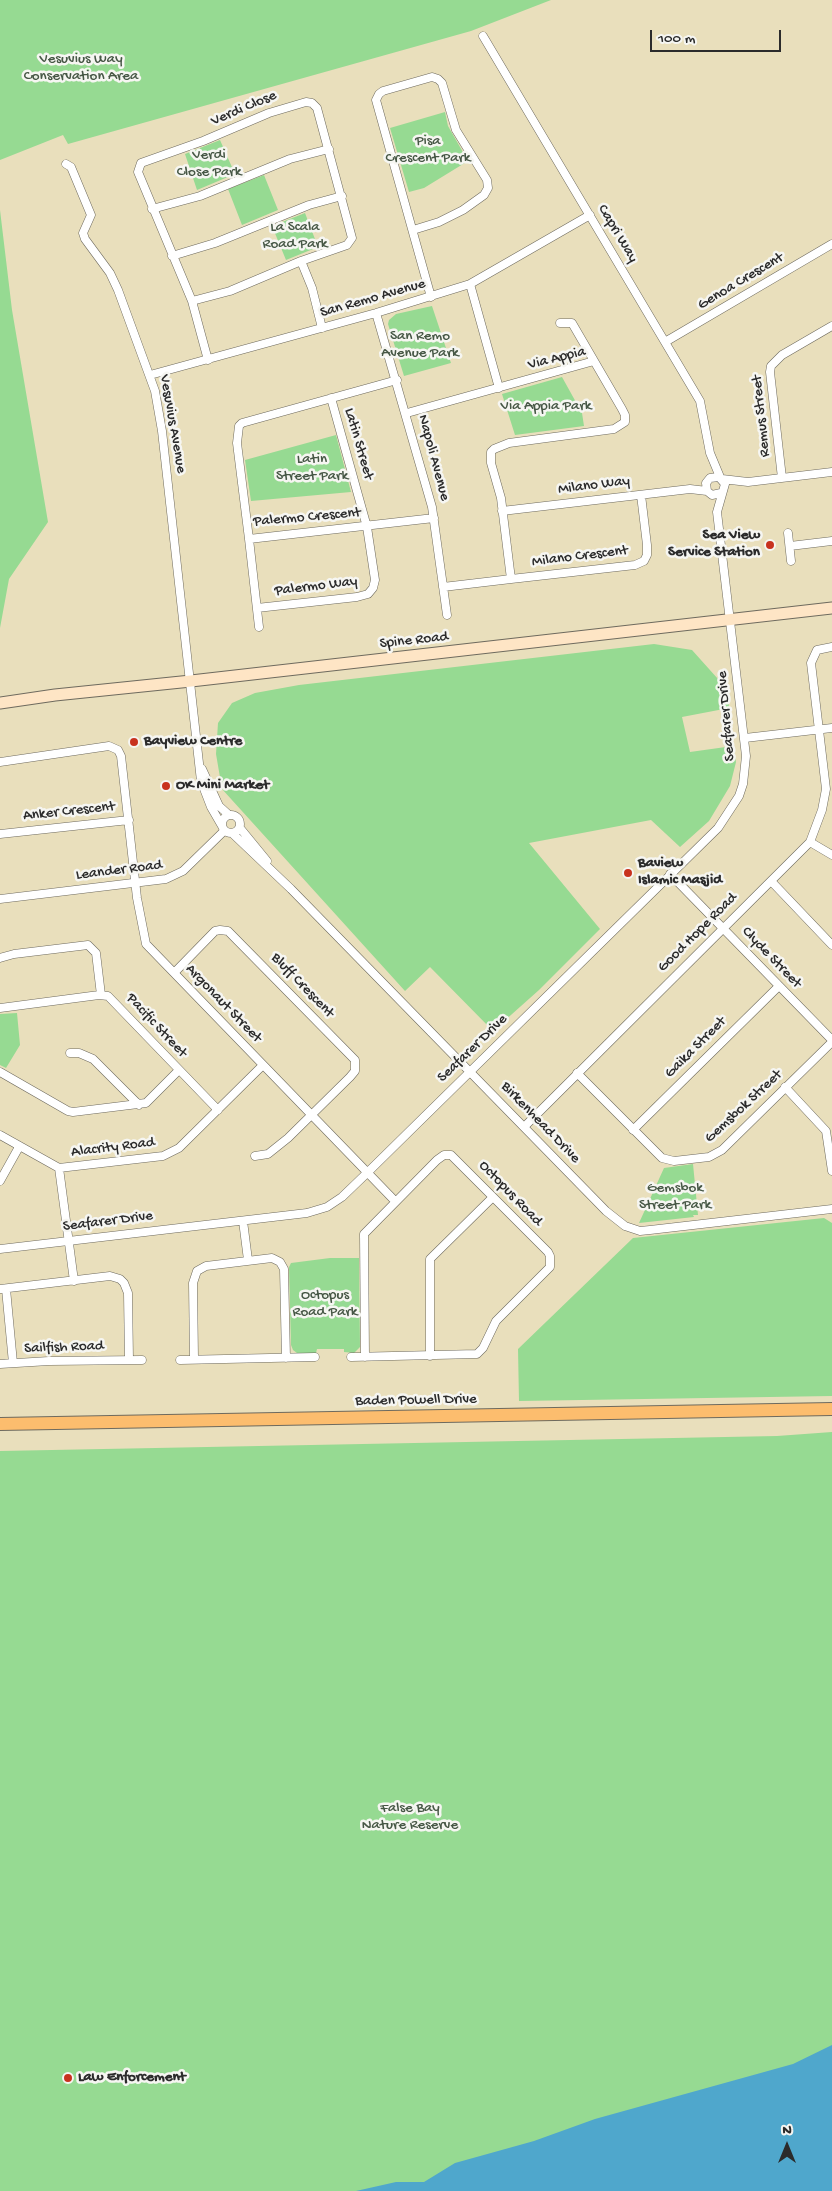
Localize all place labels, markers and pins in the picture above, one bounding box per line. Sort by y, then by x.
place label: Sea View Service Station [668,527,760,562]
marker: Sea View Service Station [764,539,776,551]
place label: Bayview Centre [144,733,242,751]
marker: Bayview Centre [128,736,140,748]
place label: OK Mini Market [176,777,269,795]
marker: OK Mini Market [160,780,172,792]
place label: Baview Islamic Masjid [638,855,722,890]
marker: Baview Islamic Masjid [622,867,634,879]
place label: Law Enforcement [78,2069,186,2087]
marker: Law Enforcement [62,2072,74,2084]

